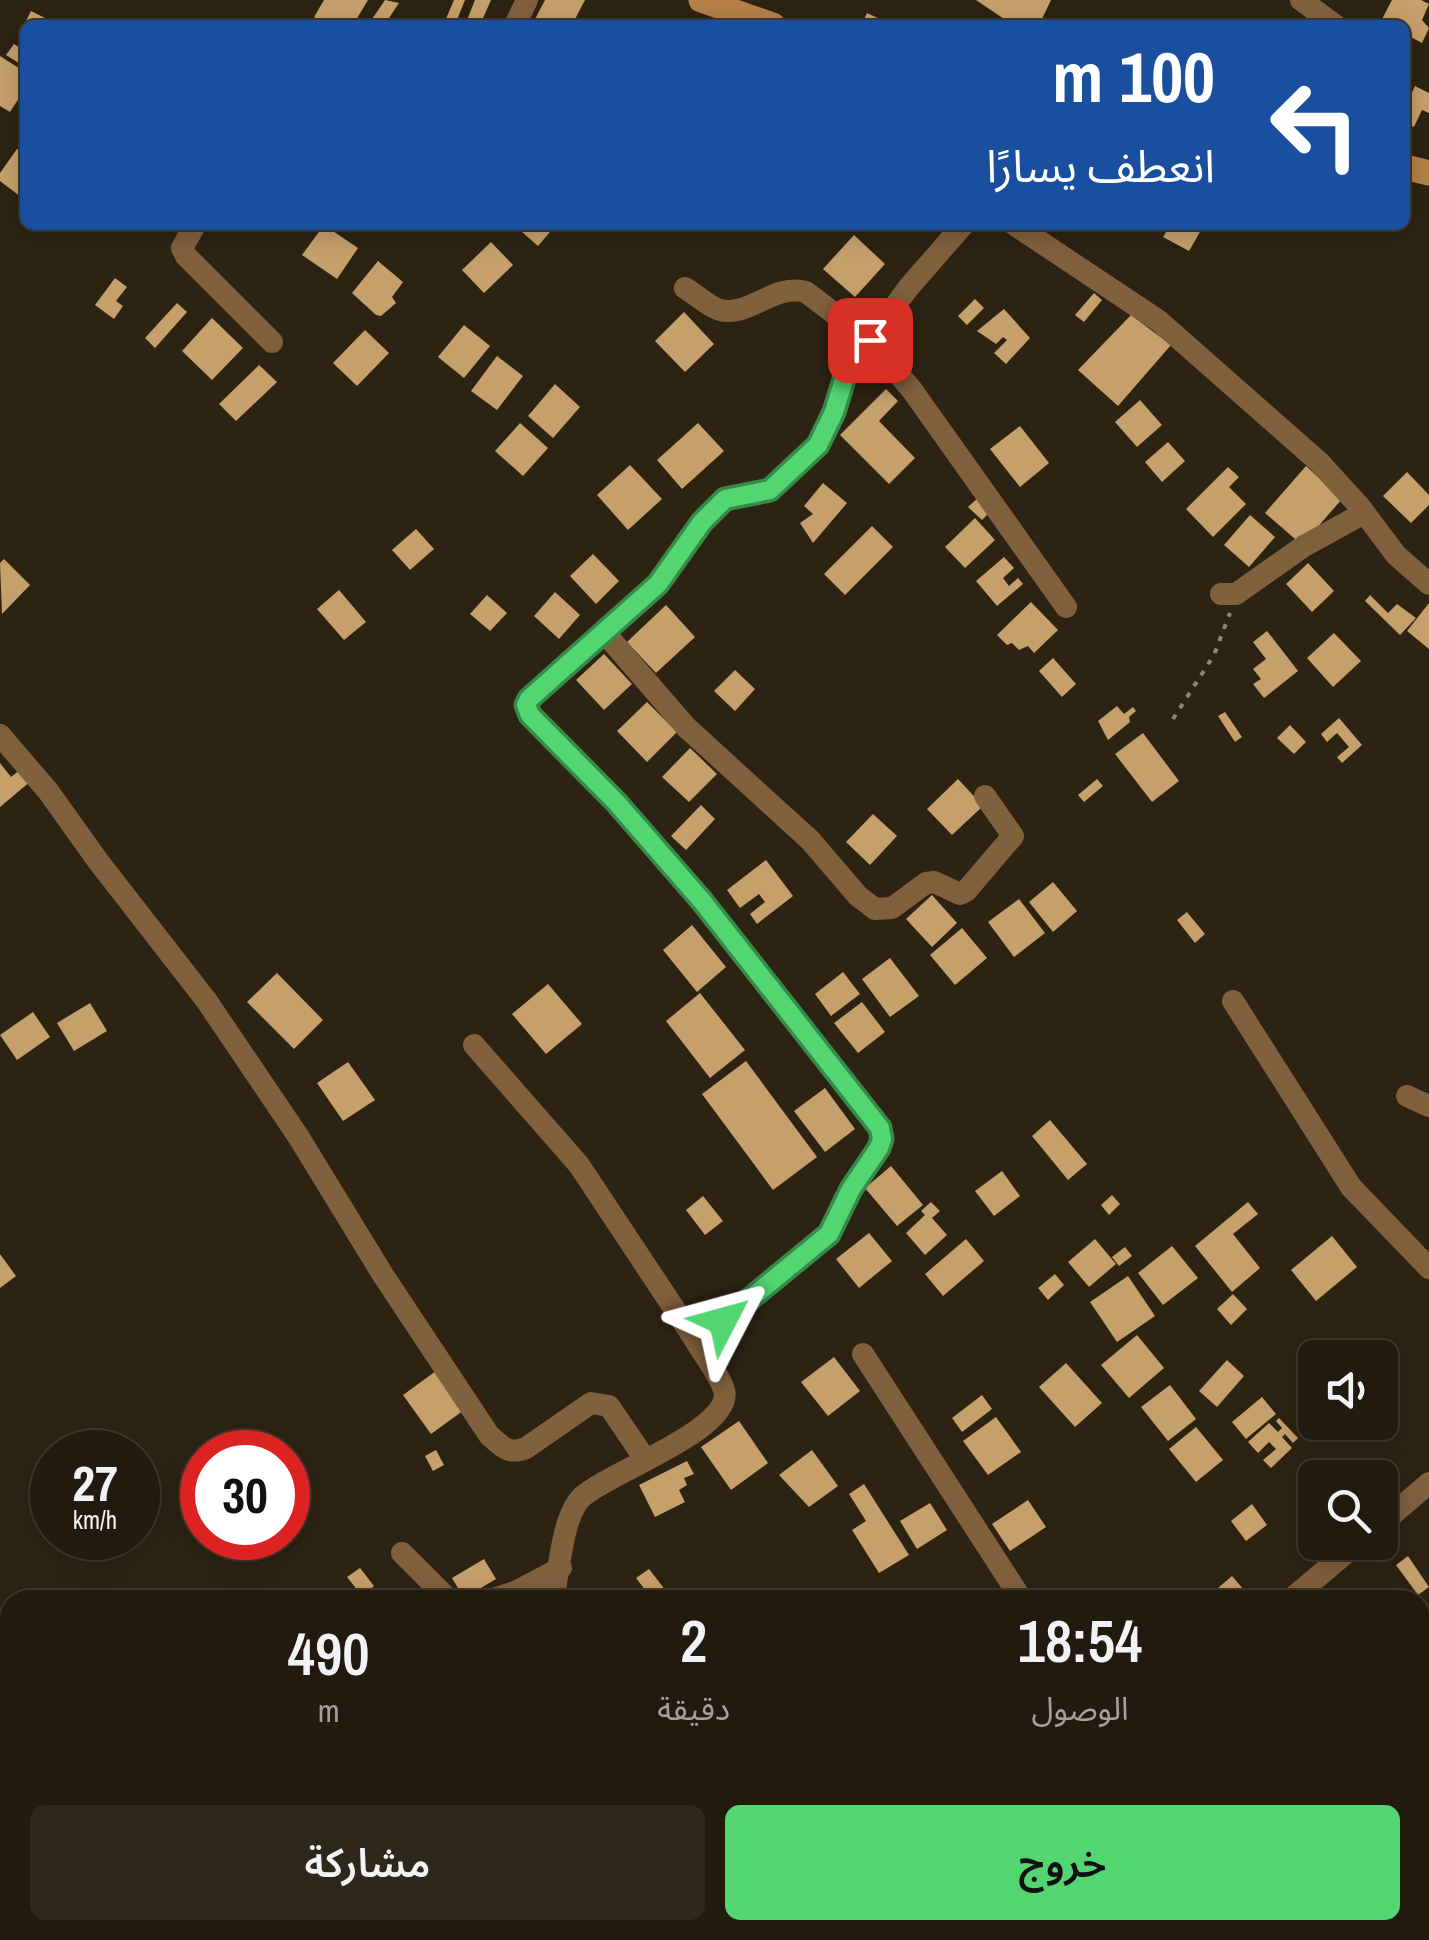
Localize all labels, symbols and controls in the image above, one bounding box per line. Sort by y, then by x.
text: 100 m [1052,30,1215,124]
icon: left [1250,60,1380,190]
text: انعطف يسارًا [986,135,1215,196]
pin [828,298,913,383]
icon: arrive [843,313,898,368]
position arrow [671,1269,775,1373]
map controls [1298,1340,1398,1560]
button: sound [1298,1340,1398,1440]
speed limit sign: 30 [180,1430,310,1560]
text: 27 [72,1449,118,1517]
button: search [1298,1460,1398,1560]
text: km/h [73,1503,117,1537]
text: 2 [680,1600,707,1681]
text: 18:54 [1018,1600,1142,1681]
text: 490 [288,1613,370,1694]
text: دقيقة [657,1687,730,1730]
text: الوصول [1031,1687,1129,1730]
text: m [318,1689,340,1732]
button: مشاركة [30,1805,705,1920]
button: خروج [725,1805,1400,1920]

